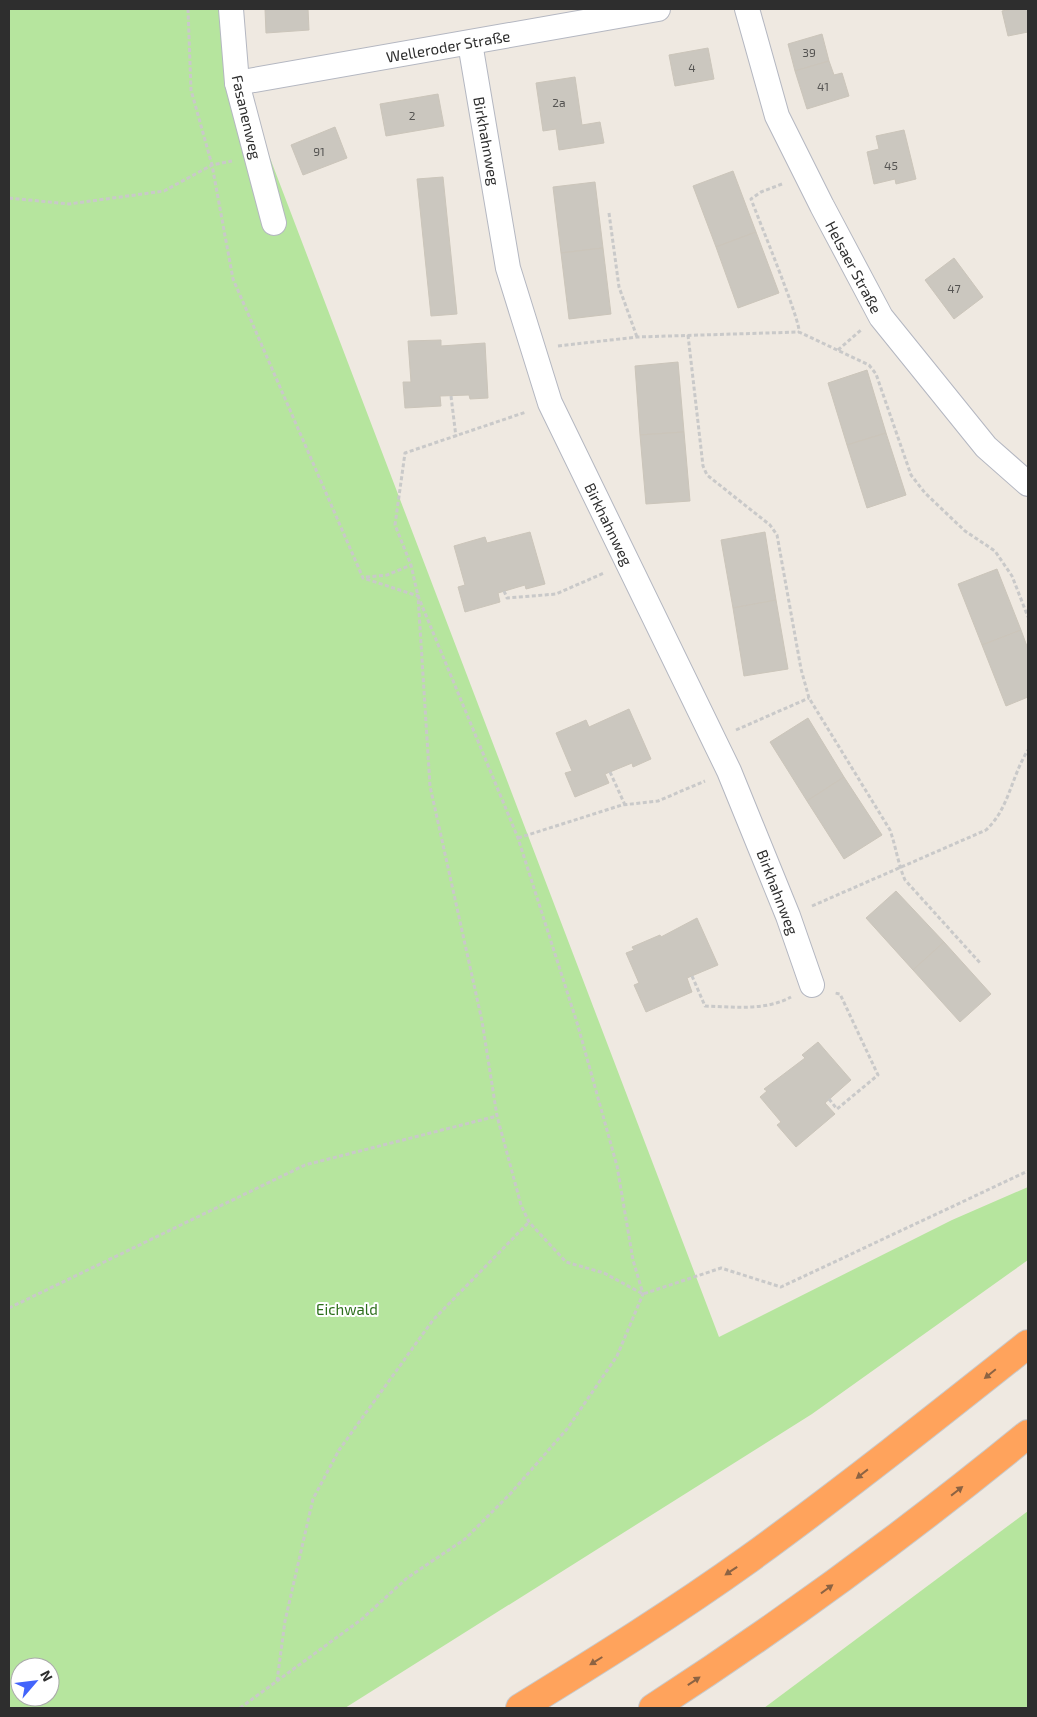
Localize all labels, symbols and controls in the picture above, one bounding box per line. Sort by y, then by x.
street label: Welleroder Straße [385,26,511,66]
house number: 39 [802,45,816,59]
house number: 4 [688,60,696,74]
street label: Fasanenweg [229,73,266,162]
house number: 41 [817,79,829,93]
street label: Birkhahnweg [470,95,504,187]
house number: 2a [552,95,566,109]
house number: 2 [409,108,416,122]
house number: 91 [313,144,325,158]
house number: 45 [884,158,898,172]
street label: Helsaer Straße [822,218,886,316]
house number: 47 [947,281,961,295]
street label: Birkhahnweg [581,480,637,569]
street label: Birkhahnweg [754,847,803,938]
park label: Eichwald [316,1300,378,1318]
one-way arrow [984,1369,997,1380]
one-way arrow [855,1469,869,1479]
one-way arrow [950,1486,964,1496]
one-way arrow [725,1566,738,1576]
one-way arrow [820,1583,833,1594]
one-way arrow [590,1656,603,1665]
north arrow [10,1657,60,1707]
text: N [37,1667,57,1684]
one-way arrow [687,1676,700,1686]

